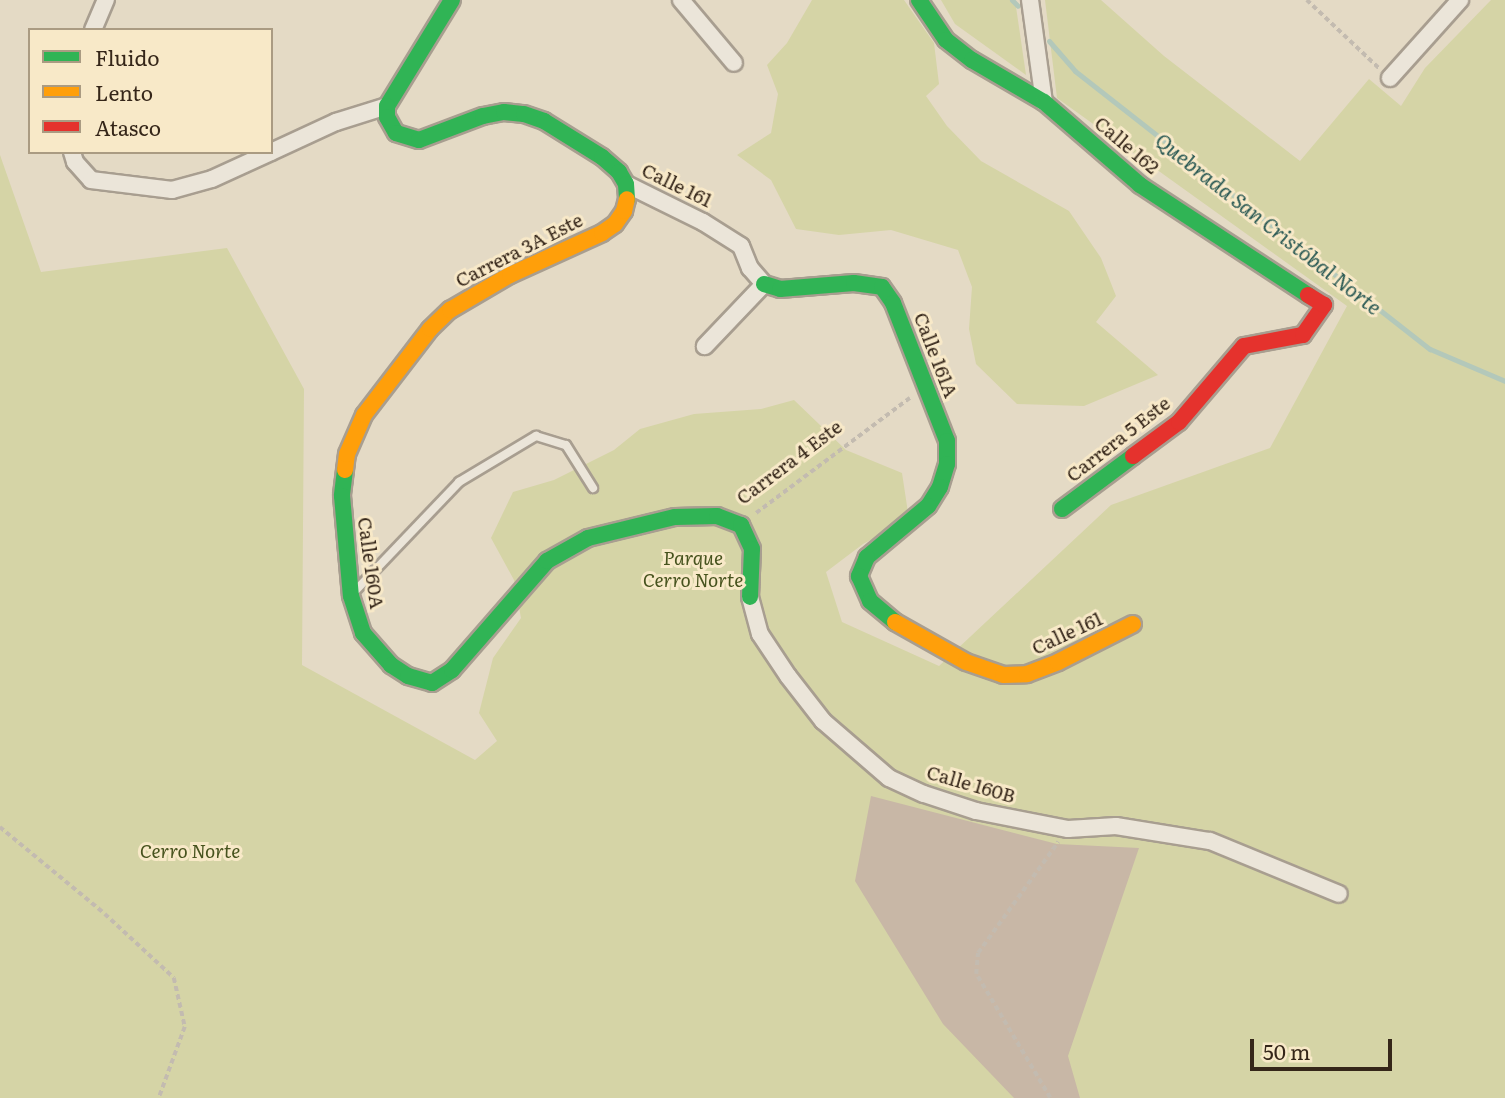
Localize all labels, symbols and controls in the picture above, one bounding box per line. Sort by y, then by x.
legend [28,28,273,154]
text: Fluido [95,41,159,72]
text: Lento [95,76,153,107]
text: Atasco [95,111,161,142]
street label: Calle 162 [1090,111,1164,179]
water label: Quebrada San Cristóbal Norte [1151,127,1387,319]
street label: Calle 161 [638,158,716,212]
street label: Carrera 3A Este [452,208,586,292]
street label: Calle 161A [909,309,963,401]
street label: Carrera 5 Este [1062,392,1174,486]
street label: Carrera 4 Este [732,415,846,509]
street label: Calle 160A [353,516,389,610]
park label: Parque Cerro Norte [643,547,743,591]
street label: Calle 161 [1028,607,1106,659]
street label: Calle 160B [924,761,1018,807]
park label: Cerro Norte [140,840,240,862]
scale bar [1253,1024,1395,1068]
text: 50 m [1263,1035,1310,1066]

